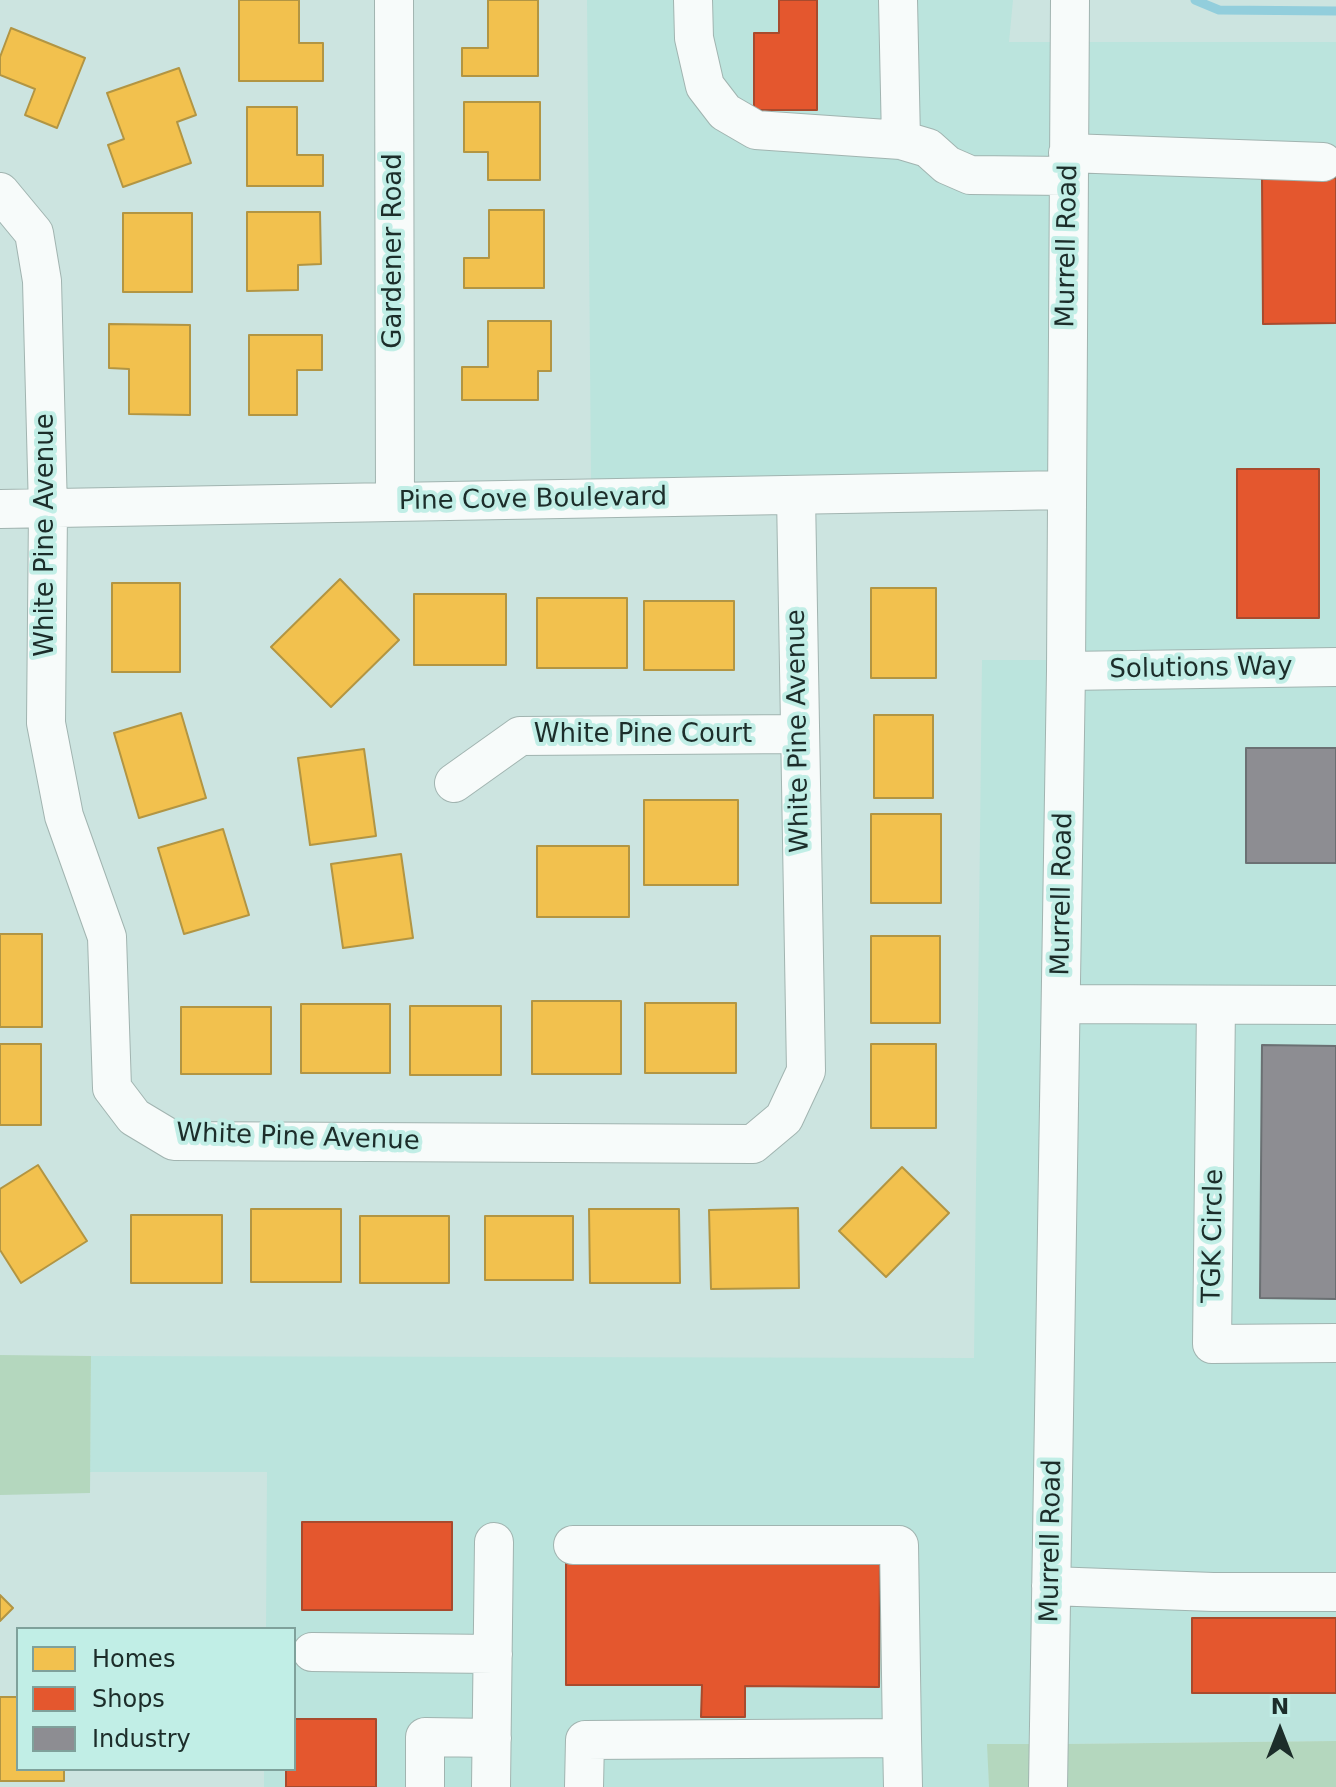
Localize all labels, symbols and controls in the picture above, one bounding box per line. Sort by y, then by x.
street label: Gardener Road [378,153,410,349]
street label: Murrell Road [1051,164,1085,328]
street label: White Pine Avenue [30,413,62,657]
street label: Pine Cove Boulevard [399,482,667,518]
street label: White Pine Avenue [781,609,817,853]
street label: Solutions Way [1109,652,1293,686]
street label: White Pine Court [534,719,752,751]
street label: Murrell Road [1046,812,1080,976]
street label: White Pine Avenue [176,1118,420,1158]
street label: TGK Circle [1197,1169,1231,1303]
street label: Murrell Road [1035,1459,1069,1623]
legend [16,1627,296,1771]
text: Homes [92,1645,175,1673]
text: Shops [92,1685,165,1713]
north arrow [1240,1691,1320,1771]
text: N [1271,1694,1289,1719]
text: Industry [92,1725,191,1753]

